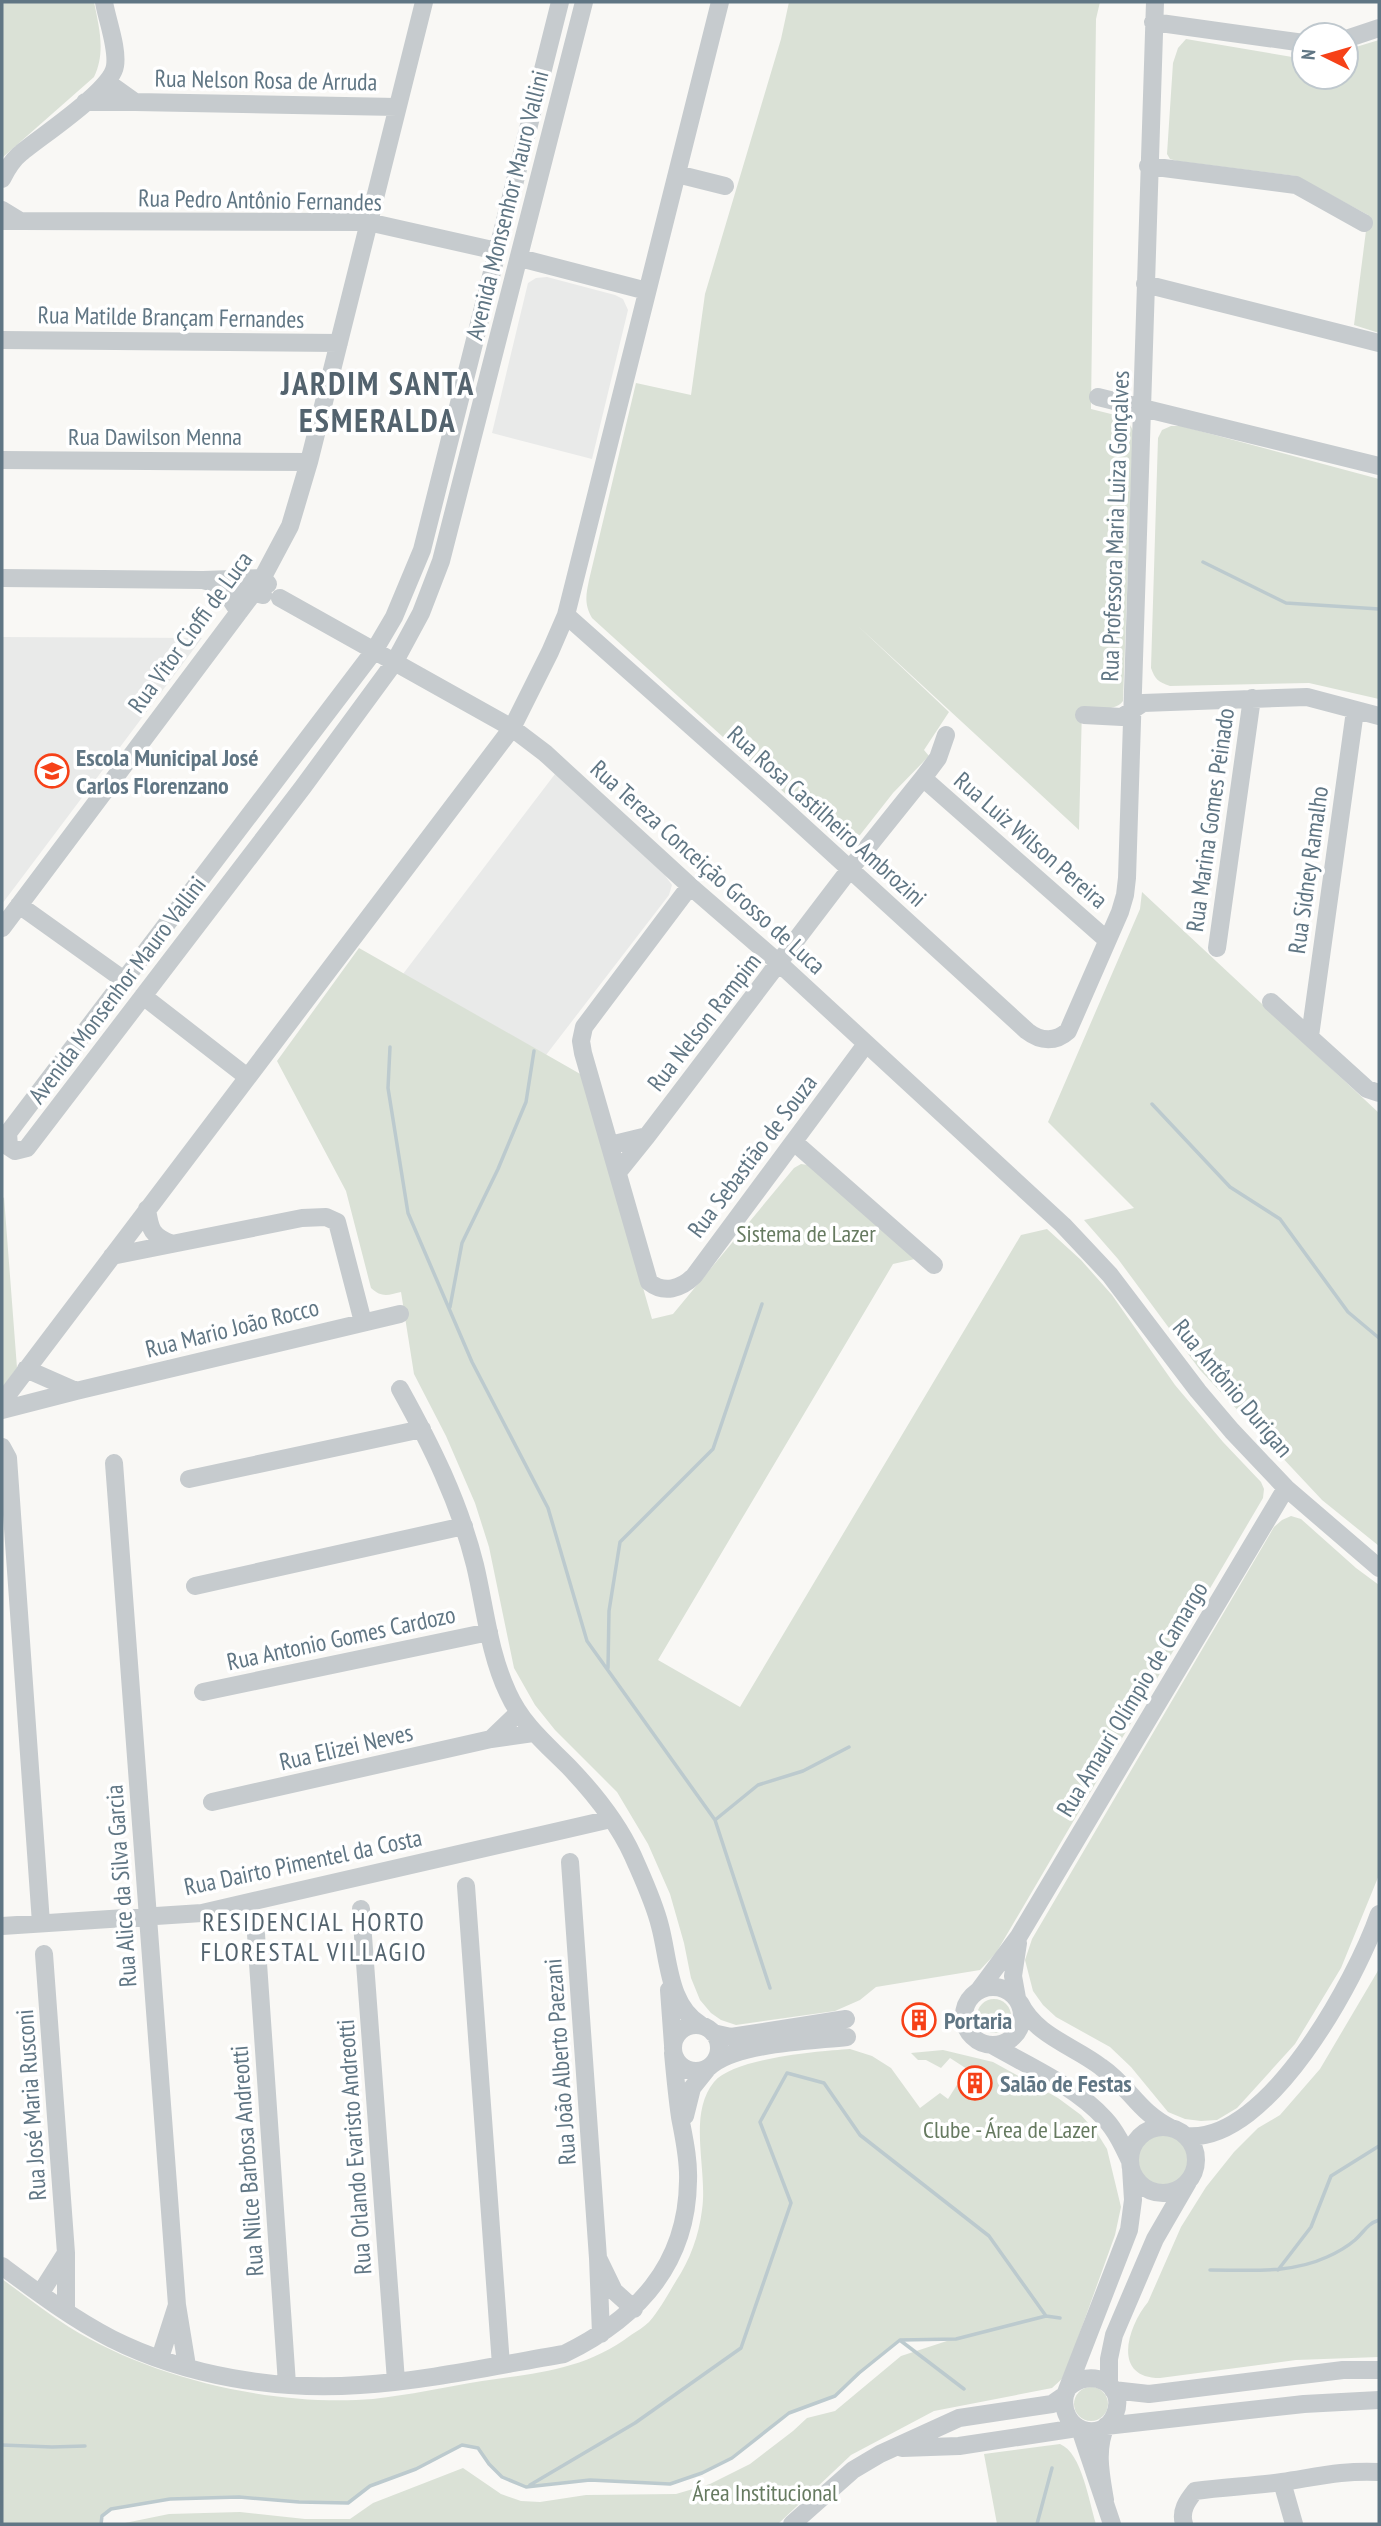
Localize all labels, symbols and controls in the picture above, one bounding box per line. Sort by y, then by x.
north arrow [1290,21,1360,91]
text: N [1296,48,1320,61]
street label: Rua Nelson Rosa de Arruda [154,63,378,97]
street label: Avenida Monsenhor Mauro Vallini [458,67,556,343]
street label: Rua Pedro Antônio Fernandes [138,182,382,218]
street label: Rua Matilde Brançam Fernandes [37,299,305,335]
district label: JARDIM SANTA ESMERALDA [280,362,475,441]
street label: Rua Professora Maria Luiza Gonçalves [1094,370,1136,682]
street label: Rua Dawilson Menna [68,421,242,452]
street label: Rua Vitor Cioffi de Luca [121,545,259,719]
street label: Rua Marina Gomes Peinado [1179,706,1241,934]
street label: Rua Rosa Castilheiro Ambrozini [721,719,933,913]
place label: Escola Municipal José Carlos Florenzano [76,742,258,801]
school or university icon: Escola Municipal José Carlos Florenzano [33,752,71,790]
street label: Rua Tereza Conceição Grosso de Luca [584,753,832,981]
street label: Rua Luiz Wilson Pereira [948,765,1114,915]
street label: Rua Sidney Ramalho [1281,784,1335,956]
street label: Avenida Monsenhor Mauro Vallini [21,870,213,1110]
street label: Rua Nelson Rampim [640,947,768,1097]
street label: Rua Sebastião de Souza [680,1068,824,1244]
park label: Sistema de Lazer [736,1218,876,1249]
street label: Rua Mario João Rocco [142,1291,322,1365]
street label: Rua Antônio Durigan [1166,1312,1300,1464]
street label: Rua Amauri Olímpio de Camargo [1050,1576,1214,1822]
street label: Rua Antonio Gomes Cardozo [224,1599,458,1677]
street label: Rua Elizei Neves [276,1717,416,1777]
street label: Rua Alice da Silva Garcia [98,1784,144,1988]
street label: Rua Dairto Pimentel da Costa [181,1822,425,1902]
district label: RESIDENCIAL HORTO FLORESTAL VILLAGIO [200,1905,428,1968]
street label: Rua João Alberto Paezani [537,1958,583,2166]
building icon: Portaria [900,2001,938,2039]
place label: Portaria [944,2005,1012,2036]
street label: Rua José Maria Rusconi [9,2008,53,2202]
street label: Rua Orlando Evaristo Andreotti [330,2018,378,2276]
street label: Rua Nilce Barbosa Andreotti [223,2045,271,2277]
building icon: Salão de Festas [956,2064,994,2102]
place label: Salão de Festas [1000,2068,1132,2099]
park label: Clube - Área de Lazer [923,2114,1097,2145]
park label: Área Institucional [692,2477,838,2508]

